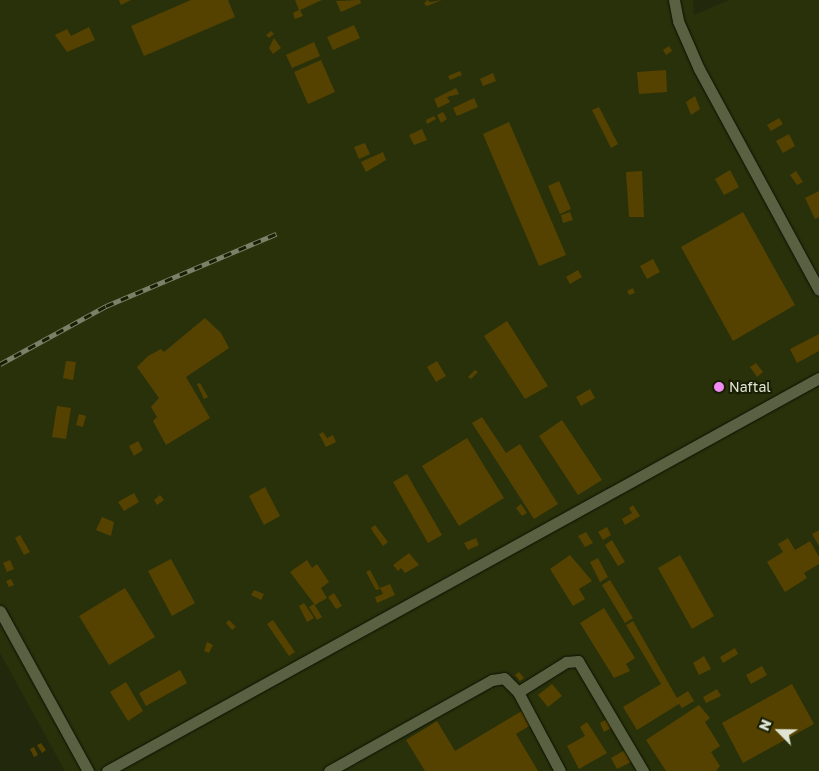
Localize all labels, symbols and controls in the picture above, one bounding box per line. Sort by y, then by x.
place label: Naftal [729,379,771,395]
marker: Naftal [713,381,725,393]
north arrow [754,706,804,756]
text: N [755,717,775,733]

